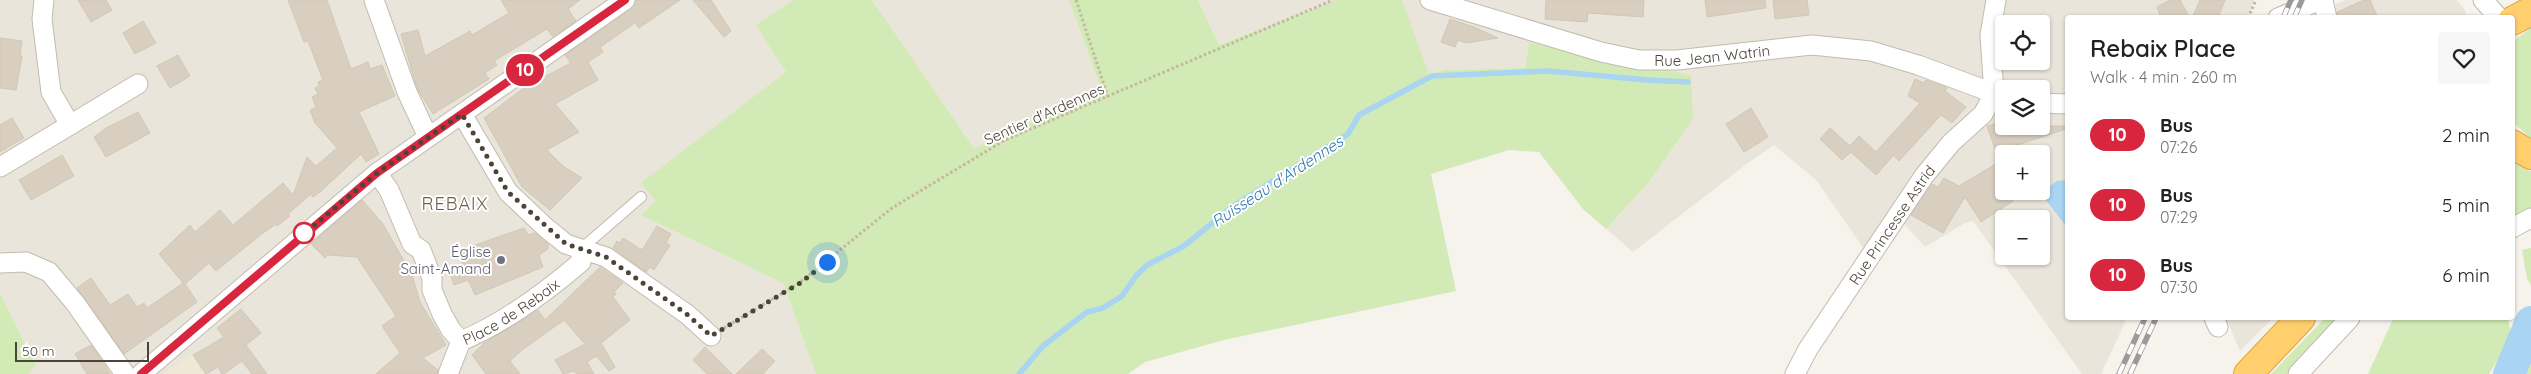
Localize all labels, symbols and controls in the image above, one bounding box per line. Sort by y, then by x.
map controls [1995,15,2050,265]
button: locate [1995,15,2050,70]
button: heart [2438,32,2490,84]
text: Rebaix Place [2090,33,2236,63]
street label: Rue Jean Watrin [1654,40,1771,70]
line badge: 10 [502,54,548,86]
text: 10 [516,58,534,81]
text: Walk · 4 min · 260 m [2090,67,2237,87]
street label: Sentier d'Ardennes [981,79,1107,149]
button: layers [1995,80,2050,135]
text: Bus [2160,113,2193,137]
text: 10 [2108,123,2127,146]
text: 2 min [2442,123,2490,147]
water label: Ruisseau d'Ardennes [1207,130,1348,231]
text: 07:26 [2160,137,2197,157]
button: + [1995,145,2050,200]
street label: Rue Princesse Astrid [1844,161,1939,288]
text: Bus [2160,183,2193,207]
district label: REBAIX [421,192,489,215]
text: 10 [2108,193,2127,216]
text: 5 min [2442,193,2490,217]
text: 07:29 [2160,207,2198,227]
button: − [1995,210,2050,265]
unlabelled marker [293,222,315,244]
place label: Église Saint-Amand [400,242,491,278]
your location [815,250,840,275]
text: Bus [2160,253,2193,277]
marker: Église Saint-Amand [495,254,507,266]
text: 10 [2108,263,2127,286]
text: 6 min [2442,263,2490,287]
street label: Place de Rebaix [459,274,563,349]
text: 07:30 [2160,277,2198,297]
scale bar [15,339,149,362]
text: 50 m [22,342,55,360]

